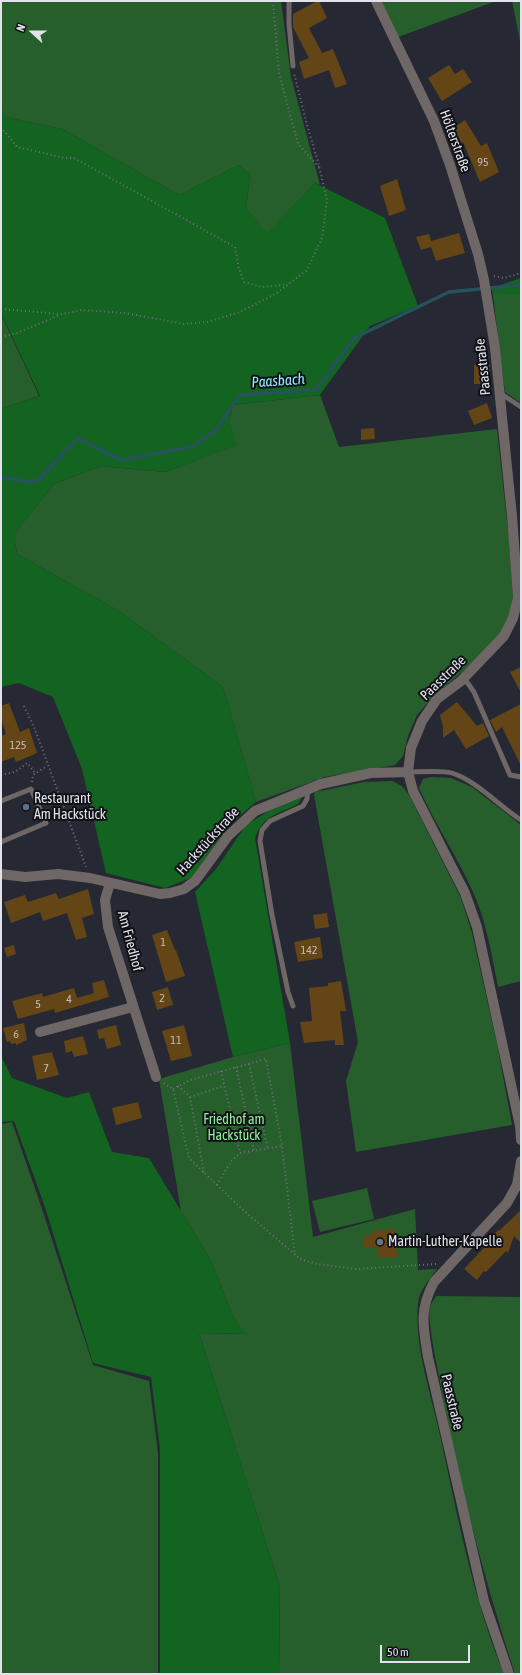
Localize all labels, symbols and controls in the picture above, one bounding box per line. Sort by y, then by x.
north arrow [12,12,52,52]
text: N [14,23,28,33]
street label: Hölterstraße [436,108,474,174]
house number: 95 [477,155,489,169]
street label: Paasstraße [472,338,494,396]
water label: Paasbach [251,370,305,392]
street label: Paasstraße [417,652,469,704]
house number: 125 [10,738,26,752]
place label: Restaurant Am Hackstück [34,791,106,824]
marker: Restaurant Am Hackstück [21,802,31,812]
street label: Hackstückstraße [173,804,243,878]
street label: Am Friedhof [114,909,146,973]
house number: 1 [160,935,166,949]
house number: 142 [301,943,317,957]
house number: 2 [159,991,165,1005]
house number: 4 [66,992,72,1006]
house number: 5 [35,997,41,1011]
house number: 6 [13,1027,19,1041]
house number: 11 [170,1033,182,1047]
house number: 7 [43,1061,49,1075]
park label: Friedhof am Hackstück [203,1112,265,1144]
place label: Martin-Luther-Kapelle [388,1234,502,1250]
marker: Martin-Luther-Kapelle [375,1237,385,1247]
street label: Paasstraße [437,1372,467,1432]
scale bar [382,1637,472,1663]
text: 50 m [387,1645,409,1659]

